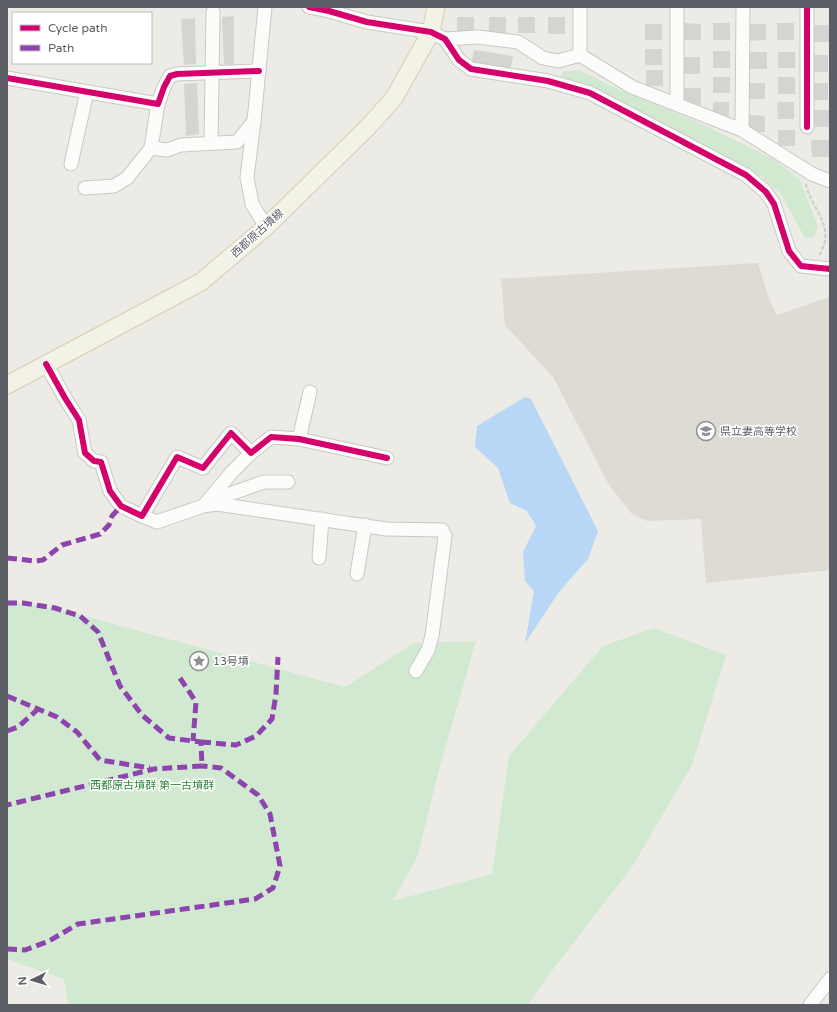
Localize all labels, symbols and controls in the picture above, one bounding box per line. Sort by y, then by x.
legend [12,12,152,64]
text: Cycle path [48,21,107,35]
text: Path [48,41,74,55]
street label: 西都原古墳線 [228,206,286,260]
school or university icon: 県立妻高等学校 [695,420,717,442]
place label: 県立妻高等学校 [720,425,797,438]
place icon: 13号墳 [188,650,210,672]
place label: 13号墳 [213,655,249,668]
park label: 西都原古墳群 第一古墳群 [90,779,214,792]
north arrow [12,960,52,1000]
text: N [16,976,29,986]

